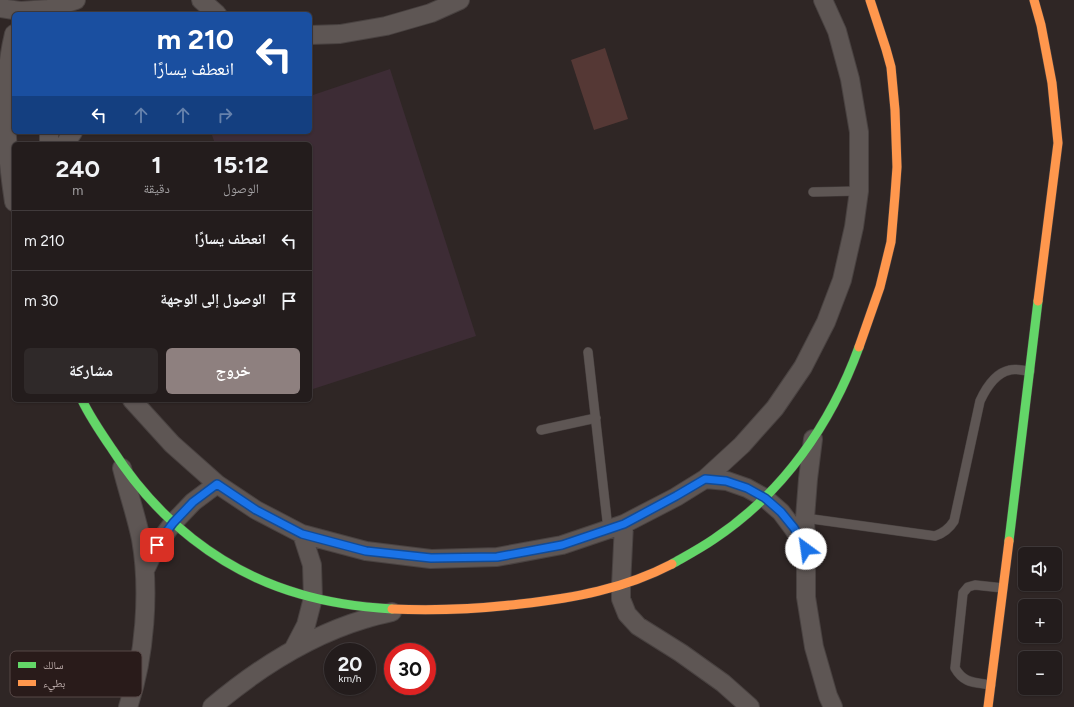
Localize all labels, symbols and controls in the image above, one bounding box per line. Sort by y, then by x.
text: 210 m [157,22,234,56]
icon: left [248,28,300,80]
text: انعطف يسارًا [153,58,234,80]
icon: left [88,104,110,126]
icon: ahead [130,104,152,126]
icon: ahead [172,104,194,126]
icon: right [214,104,236,126]
text: 1 [152,150,162,179]
text: 15:12 [213,150,269,179]
text: 240 [55,154,100,183]
text: دقيقة [143,181,170,196]
text: الوصول [223,181,259,196]
text: m [72,183,83,198]
text: انعطف يسارًا [194,230,266,248]
icon: left [278,230,300,252]
text: 210 m [24,232,65,250]
text: الوصول إلى الوجهة [160,290,266,308]
icon: arrive [278,290,300,312]
text: 30 m [24,292,58,310]
button: مشاركة [24,348,158,394]
button: خروج [166,348,300,394]
pin [140,528,174,562]
position arrow [785,528,827,570]
icon: arrive [146,534,168,556]
map controls [1018,547,1062,695]
button: sound [1018,547,1062,591]
button: + [1018,599,1062,643]
speed limit sign: 30 [384,643,436,695]
legend [10,651,142,697]
button: − [1018,651,1062,695]
text: 20 [338,652,362,676]
text: سالك [43,659,63,672]
text: km/h [339,672,361,685]
text: بطيء [43,677,65,692]

